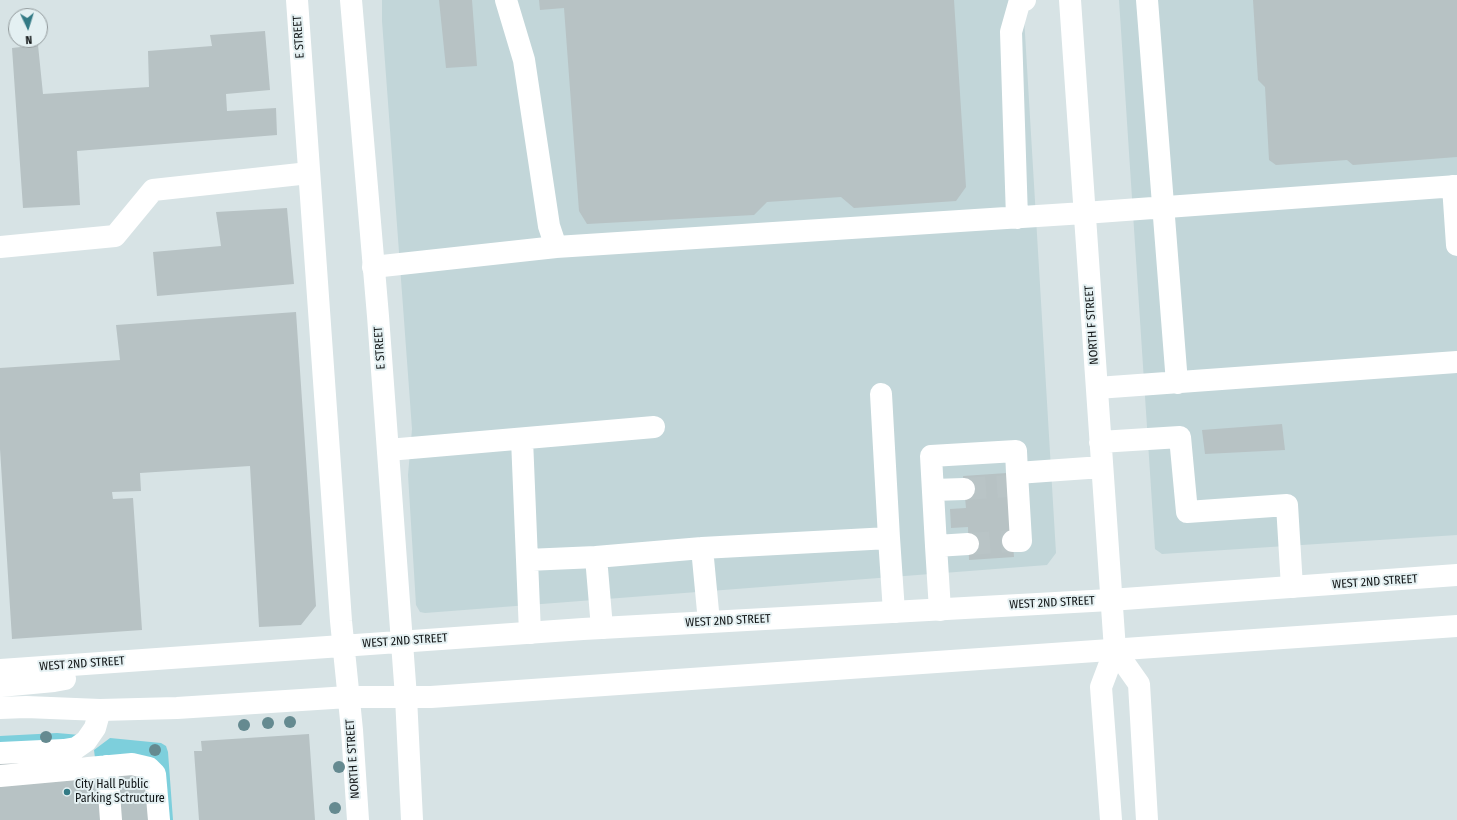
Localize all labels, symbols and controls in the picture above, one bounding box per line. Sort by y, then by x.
north arrow [8,8,48,48]
street label: E STREET [290,15,308,59]
text: N [25,33,33,46]
street label: NORTH F STREET [1082,285,1102,365]
street label: E STREET [371,326,389,370]
street label: WEST 2ND STREET [1332,572,1418,592]
street label: WEST 2ND STREET [1009,594,1095,612]
street label: WEST 2ND STREET [685,612,771,630]
street label: WEST 2ND STREET [362,631,448,651]
street label: WEST 2ND STREET [39,654,125,674]
street label: NORTH E STREET [343,719,363,799]
place label: City Hall Public Parking Sctructure [75,778,165,806]
marker: City Hall Public Parking Sctructure [62,787,72,797]

